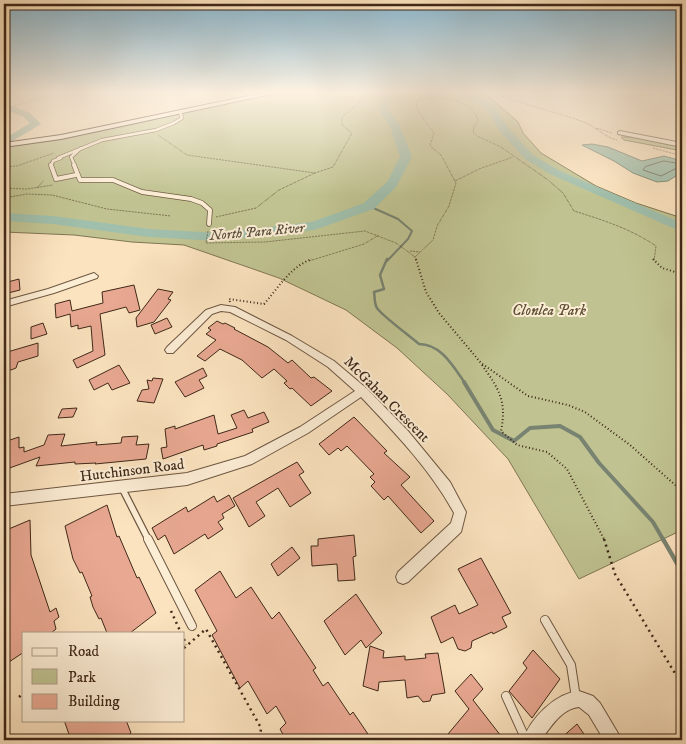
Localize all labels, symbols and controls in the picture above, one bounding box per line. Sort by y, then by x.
water label: North Para River [208,219,306,245]
park label: Clonlea Park [512,301,587,320]
street label: McGahan Crescent [340,352,434,447]
street label: Hutchinson Road [79,455,186,486]
legend [22,632,185,722]
text: Road [68,642,100,661]
text: Park [68,668,97,687]
text: Building [68,692,120,711]

